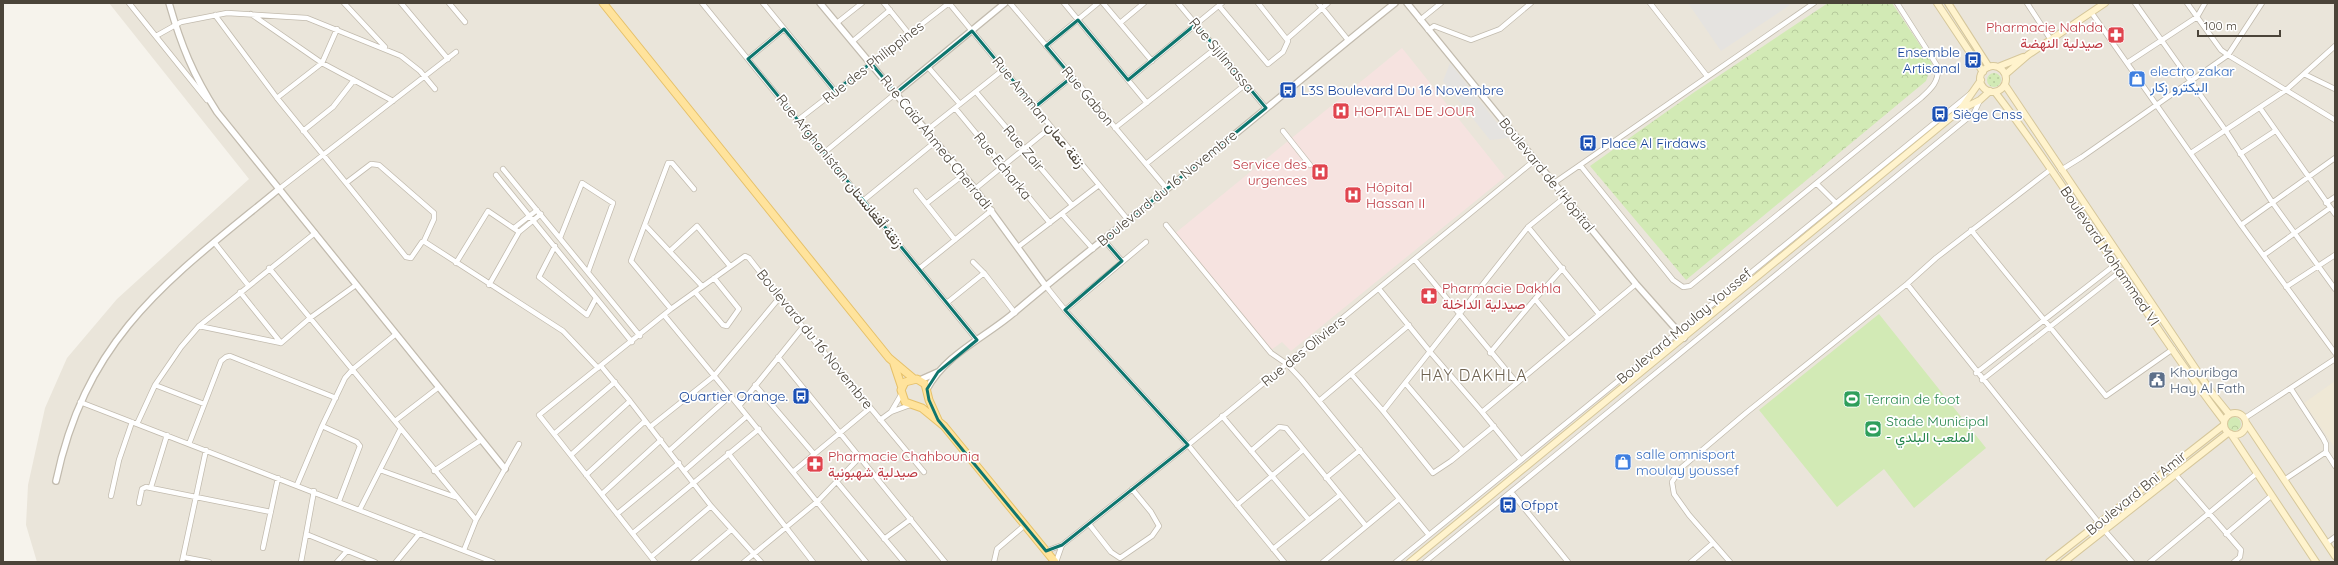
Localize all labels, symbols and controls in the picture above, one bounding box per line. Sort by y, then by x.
scale bar [2198,12,2280,38]
street label: Rue Sijilmassa [1185,14,1259,96]
street label: Rue des Philippines [819,17,927,107]
place label: Pharmacie Nahda صيدلية النهضة [1986,18,2103,52]
text: 100 m [2204,18,2237,33]
pharmacy icon: Pharmacie Nahda صيدلية النهضة [2106,25,2126,45]
place label: Ensemble Artisanal [1897,43,1960,77]
bus stop icon: Ensemble Artisanal [1963,50,1983,70]
street label: Rue Amman زنقة عمان [988,53,1090,172]
street label: Rue Gabon [1058,62,1118,130]
place label: electro zakar اليكترو زكار [2149,62,2235,96]
shop icon: electro zakar اليكترو زكار [2127,69,2147,89]
street label: Rue Caïd Ahmed Cherradi [876,71,996,213]
bus stop icon: L3S Boulevard Du 16 Novembre [1278,80,1298,100]
place label: L3S Boulevard Du 16 Novembre [1301,81,1504,99]
street label: Rue Afghanistan زنقة أفغانستان [772,91,908,252]
hospital icon: HOPITAL DE JOUR [1331,101,1351,121]
place label: HOPITAL DE JOUR [1354,102,1475,120]
bus stop icon: Siège Cnss [1930,104,1950,124]
place label: Siège Cnss [1953,105,2022,123]
street label: Boulevard de l'Hôpital [1495,114,1599,236]
street label: Rue Zair [999,121,1049,175]
street label: Boulevard du 16 Novembre [1093,126,1241,250]
street label: Rue Echarka [970,129,1036,203]
bus stop icon: Place Al Firdaws [1578,133,1598,153]
place label: Place Al Firdaws [1601,134,1706,152]
place label: Service des urgences [1233,155,1307,189]
hospital icon: Service des urgences [1310,162,1330,182]
place label: Hôpital Hassan II [1366,178,1425,212]
street label: Boulevard Mohammed VI [2056,183,2164,329]
hospital icon: Hôpital Hassan II [1343,185,1363,205]
street label: Boulevard Moulay Youssef [1613,264,1755,388]
street label: Boulevard du 16 Novembre [753,265,877,413]
place label: Pharmacie Dakhla صيدلية الداخلة [1442,279,1561,313]
pharmacy icon: Pharmacie Dakhla صيدلية الداخلة [1419,286,1439,306]
street label: Rue des Oliviers [1257,312,1349,390]
place label: Khouribga Hay Al Fath [2170,363,2245,397]
district label: HAY DAKHLA [1420,365,1528,385]
public building icon: Khouribga Hay Al Fath [2147,370,2167,390]
bus stop icon: Quartier Orange. [791,386,811,406]
place label: Quartier Orange. [679,387,788,405]
sports icon: Terrain de foot [1842,389,1862,409]
place label: Terrain de foot [1865,390,1960,408]
place label: Stade Municipal - الملعب البلدي [1886,412,1988,449]
sports icon: Stade Municipal - الملعب البلدي [1863,419,1883,439]
place label: salle omnisport moulay youssef [1636,445,1739,479]
place label: Pharmacie Chahbounia صيدلية شهبونية [828,447,979,481]
street label: Boulevard Bni Amir [2082,447,2190,539]
shop icon: salle omnisport moulay youssef [1613,452,1633,472]
pharmacy icon: Pharmacie Chahbounia صيدلية شهبونية [805,454,825,474]
bus stop icon: Ofppt [1498,495,1518,515]
place label: Ofppt [1521,496,1559,514]

